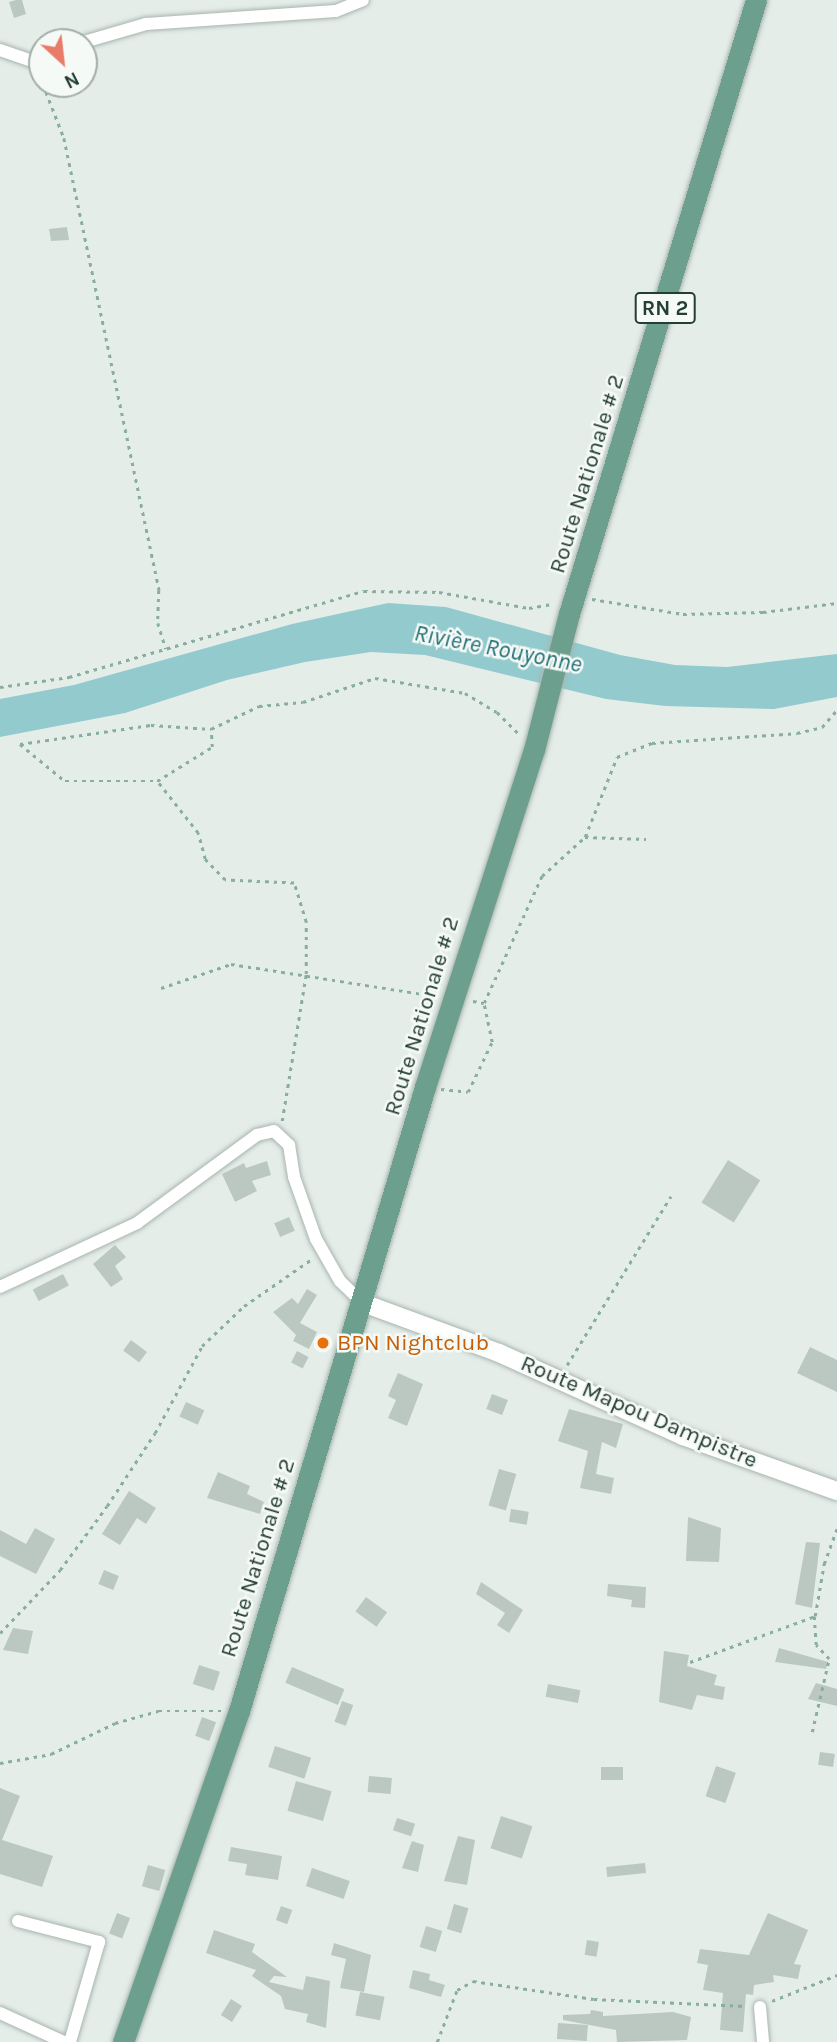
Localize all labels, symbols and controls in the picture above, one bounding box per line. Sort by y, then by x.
north arrow [28,28,98,98]
text: N [61,67,83,93]
road number: RN 2 [634,290,696,326]
street label: Route Nationale # 2 [544,371,630,577]
water label: Rivière Rouyonne [412,619,584,679]
street label: Route Nationale # 2 [379,913,465,1119]
place label: BPN Nightclub [337,1329,489,1357]
marker: BPN Nightclub [315,1335,331,1351]
street label: Route Mapou Dampistre [516,1350,762,1474]
street label: Route Nationale # 2 [215,1455,301,1661]

